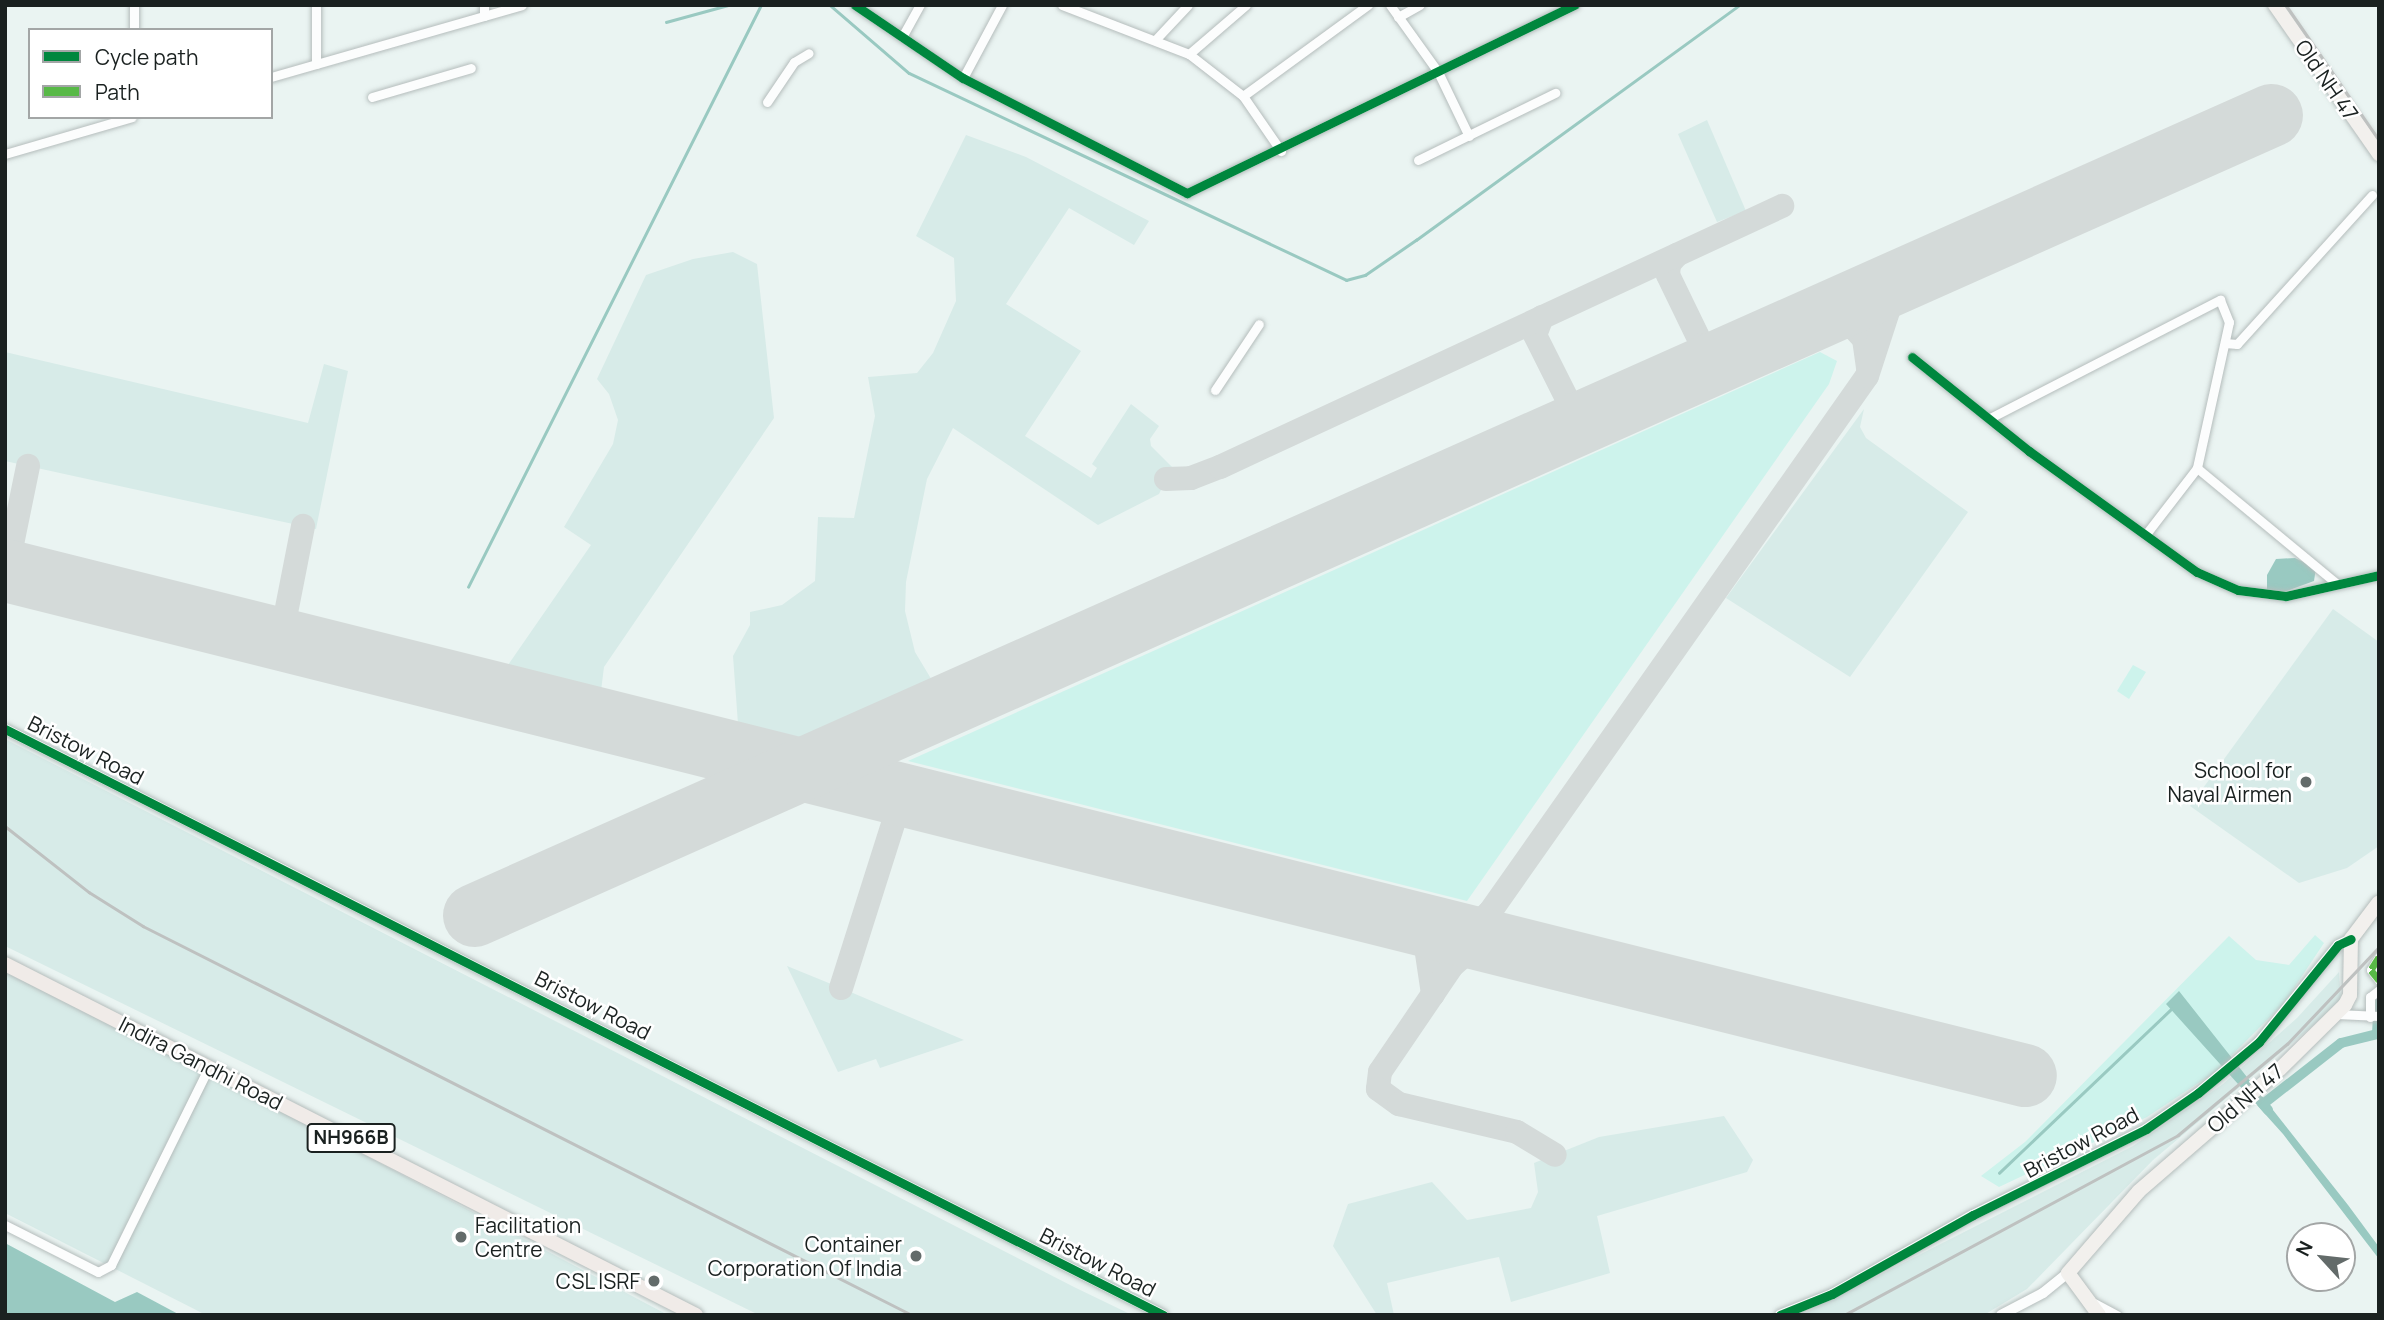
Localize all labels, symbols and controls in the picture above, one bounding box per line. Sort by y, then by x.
legend [28,28,273,119]
street label: Old NH 47 [2290,35,2364,125]
text: Cycle path [95,43,198,71]
text: Path [95,78,140,106]
street label: Bristow Road [24,710,148,790]
place label: School for Naval Airmen [2168,757,2292,807]
marker: School for Naval Airmen [2298,774,2314,790]
street label: Bristow Road [531,965,655,1045]
street label: Indira Gandhi Road [115,1011,287,1115]
street label: Old NH 47 [2202,1058,2288,1138]
street label: Bristow Road [2019,1101,2143,1183]
road number: NH966B [306,1122,396,1154]
place label: Facilitation Centre [475,1212,581,1262]
street label: Bristow Road [1036,1222,1160,1302]
north arrow [2286,1222,2356,1292]
marker: Facilitation Centre [453,1229,469,1245]
place label: Container Corporation Of India [708,1231,902,1281]
text: N [2289,1236,2319,1260]
marker: Container Corporation Of India [908,1248,924,1264]
place label: CSL ISRF [555,1268,640,1294]
marker: CSL ISRF [646,1273,662,1289]

